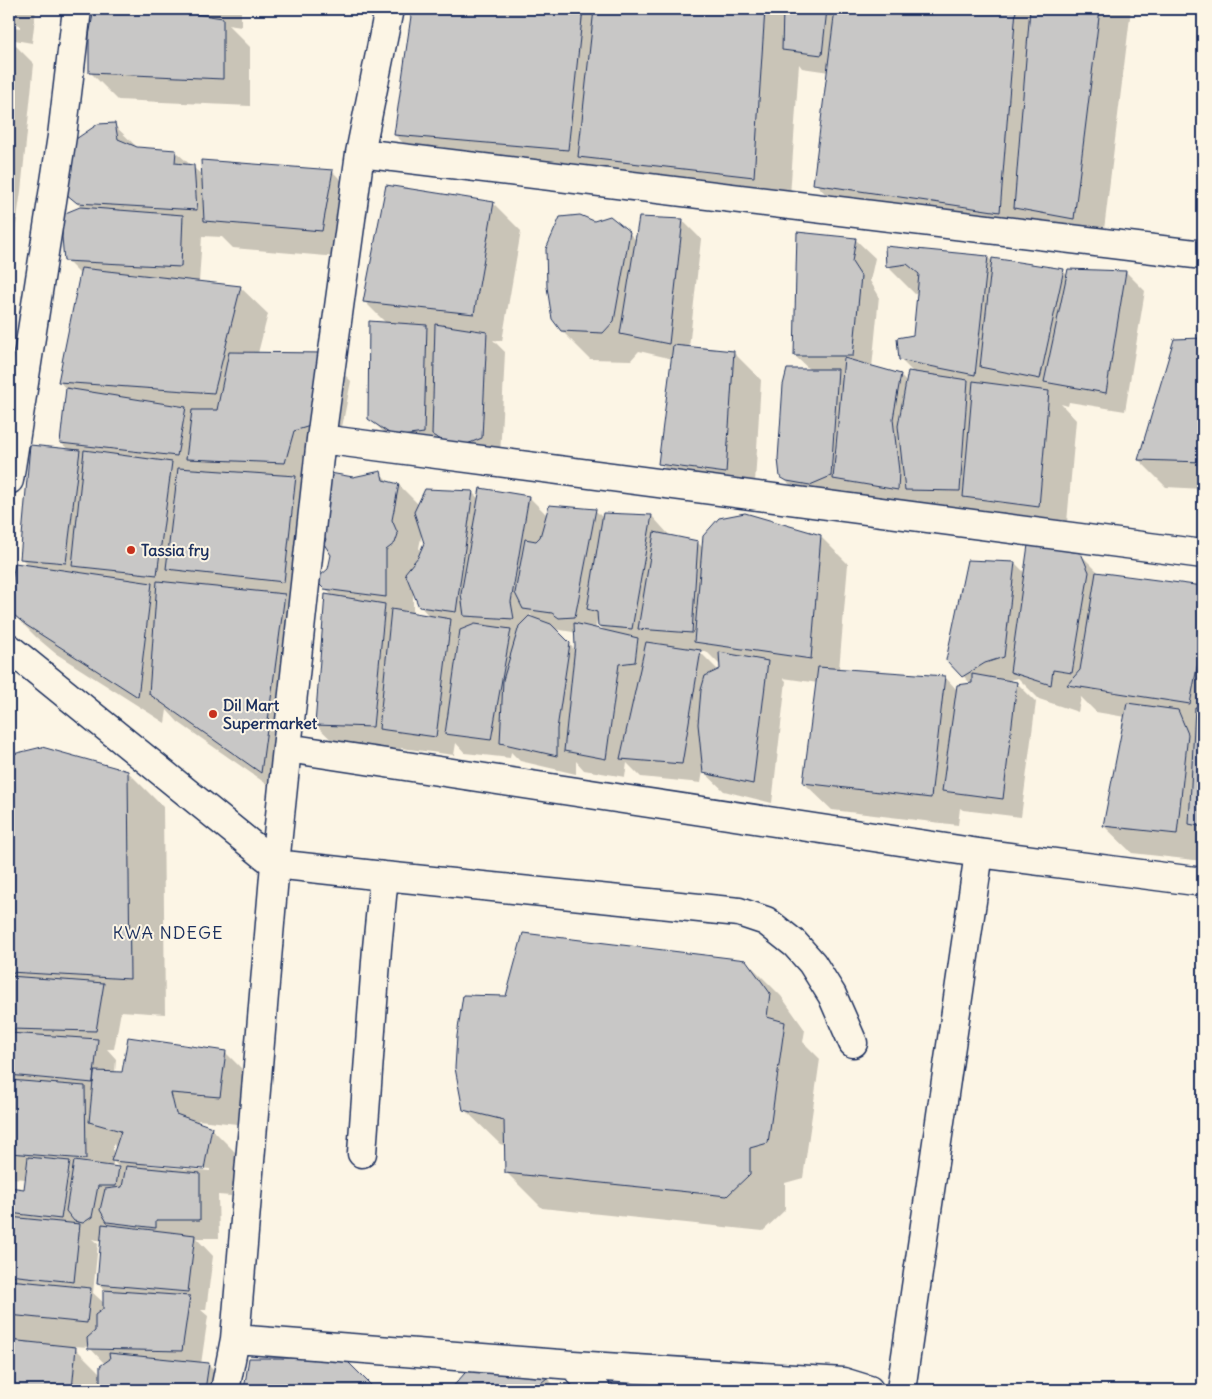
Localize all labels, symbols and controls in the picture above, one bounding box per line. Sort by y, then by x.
place label: Tassia fry [141,540,209,561]
marker: Tassia fry [125,544,137,556]
place label: Dil Mart Supermarket [223,695,318,734]
marker: Dil Mart Supermarket [207,708,219,720]
district label: KWA NDEGE [113,921,224,944]

